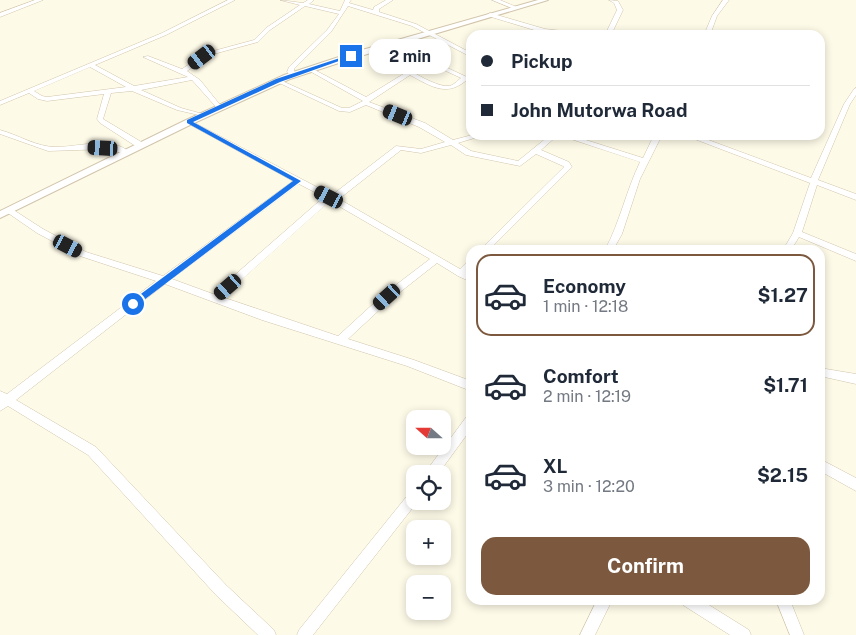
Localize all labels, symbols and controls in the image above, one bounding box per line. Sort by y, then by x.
callout: 2 min [368,38,451,74]
car [185,42,218,72]
route end [340,45,362,67]
text: 2 min [389,47,431,66]
text: Pickup [511,50,573,72]
text: John Mutorwa Road [511,99,687,121]
car [381,102,414,128]
car [87,140,118,156]
car [312,184,345,210]
car [51,233,84,259]
car [211,271,244,303]
icon: car [483,273,528,318]
text: Economy [543,275,626,297]
car [370,281,403,313]
text: $1.27 [757,284,808,306]
route start [122,293,144,315]
text: 1 min · 12:18 [543,297,628,316]
icon: car [483,363,528,408]
text: Comfort [543,365,619,387]
text: $1.71 [763,374,808,396]
text: 2 min · 12:19 [543,387,631,406]
north arrow [406,410,451,455]
map controls [406,410,451,620]
icon: car [483,453,528,498]
text: XL [543,455,568,477]
text: $2.15 [757,464,808,486]
button: locate [406,465,451,510]
text: 3 min · 12:20 [543,477,635,496]
button: + [406,520,451,565]
button: Confirm [481,537,810,595]
button: − [406,575,451,620]

